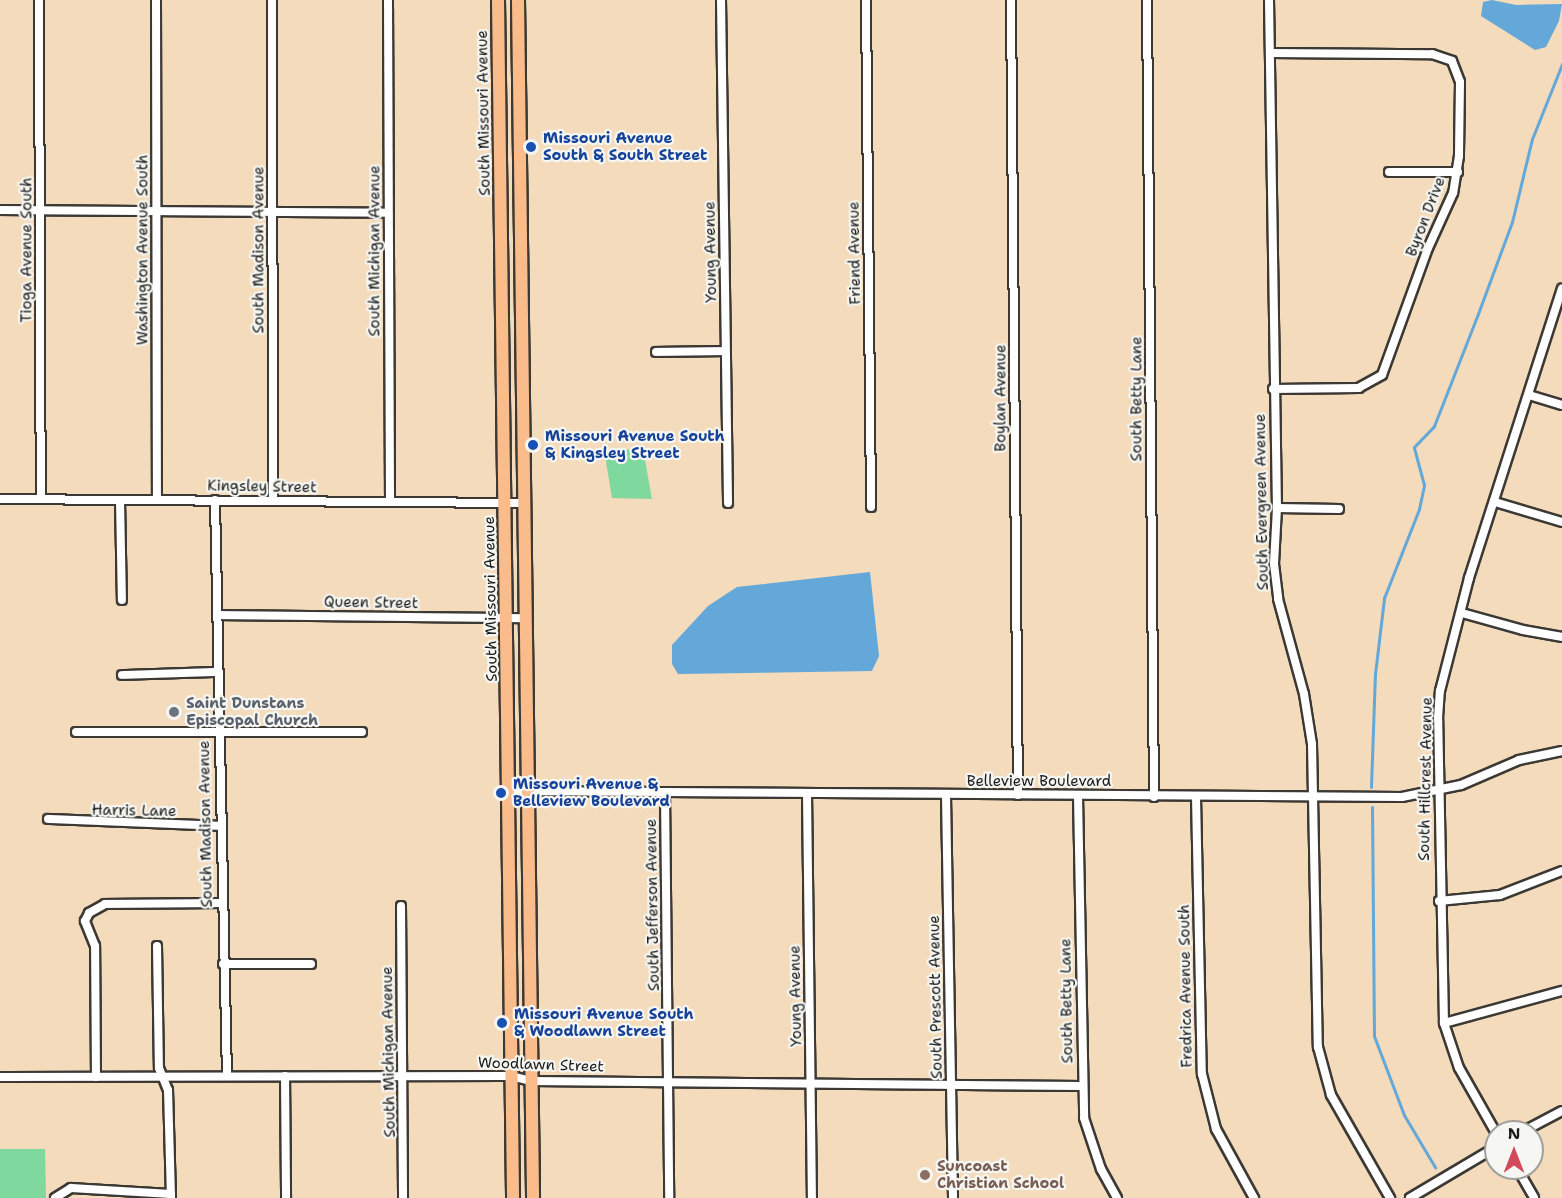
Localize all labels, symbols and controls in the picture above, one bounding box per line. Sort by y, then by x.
street label: South Missouri Avenue [474,30,494,196]
place label: Missouri Avenue South & South Street [543,129,707,164]
marker: Missouri Avenue South & South Street [524,140,538,154]
street label: Washington Avenue South [134,155,152,345]
street label: South Michigan Avenue [366,165,384,337]
street label: South Madison Avenue [250,166,268,334]
street label: Byron Drive [1403,175,1449,259]
street label: Tioga Avenue South [18,177,36,323]
street label: Young Avenue [701,201,721,303]
street label: Friend Avenue [845,201,865,305]
street label: South Betty Lane [1128,337,1146,461]
street label: Boylan Avenue [992,344,1010,452]
street label: South Evergreen Avenue [1251,413,1273,591]
place label: Missouri Avenue South & Kingsley Street [545,427,725,462]
marker: Missouri Avenue South & Kingsley Street [526,438,540,452]
street label: Kingsley Street [207,477,317,497]
street label: South Missouri Avenue [481,516,501,682]
street label: Queen Street [324,593,418,613]
place label: Saint Dunstans Episcopal Church [186,694,318,729]
street label: South Hillcrest Avenue [1416,697,1436,861]
marker: Saint Dunstans Episcopal Church [167,705,181,719]
street label: South Madison Avenue [196,740,216,908]
street label: Belleview Boulevard [967,773,1111,791]
place label: Missouri Avenue & Belleview Boulevard [513,775,670,810]
marker: Missouri Avenue & Belleview Boulevard [494,786,508,800]
street label: Harris Lane [92,801,176,821]
street label: South Jefferson Avenue [642,819,664,991]
street label: Fredrica Avenue South [1176,904,1196,1068]
street label: South Prescott Avenue [926,915,946,1079]
street label: South Betty Lane [1057,938,1077,1064]
street label: Young Avenue [786,945,806,1047]
street label: South Michigan Avenue [379,966,399,1138]
place label: Missouri Avenue South & Woodlawn Street [514,1005,694,1040]
marker: Missouri Avenue South & Woodlawn Street [495,1016,509,1030]
street label: Woodlawn Street [478,1054,604,1076]
north arrow [1484,1120,1544,1180]
text: N [1508,1123,1520,1144]
place label: Suncoast Christian School [937,1157,1064,1192]
marker: Suncoast Christian School [918,1168,932,1182]

